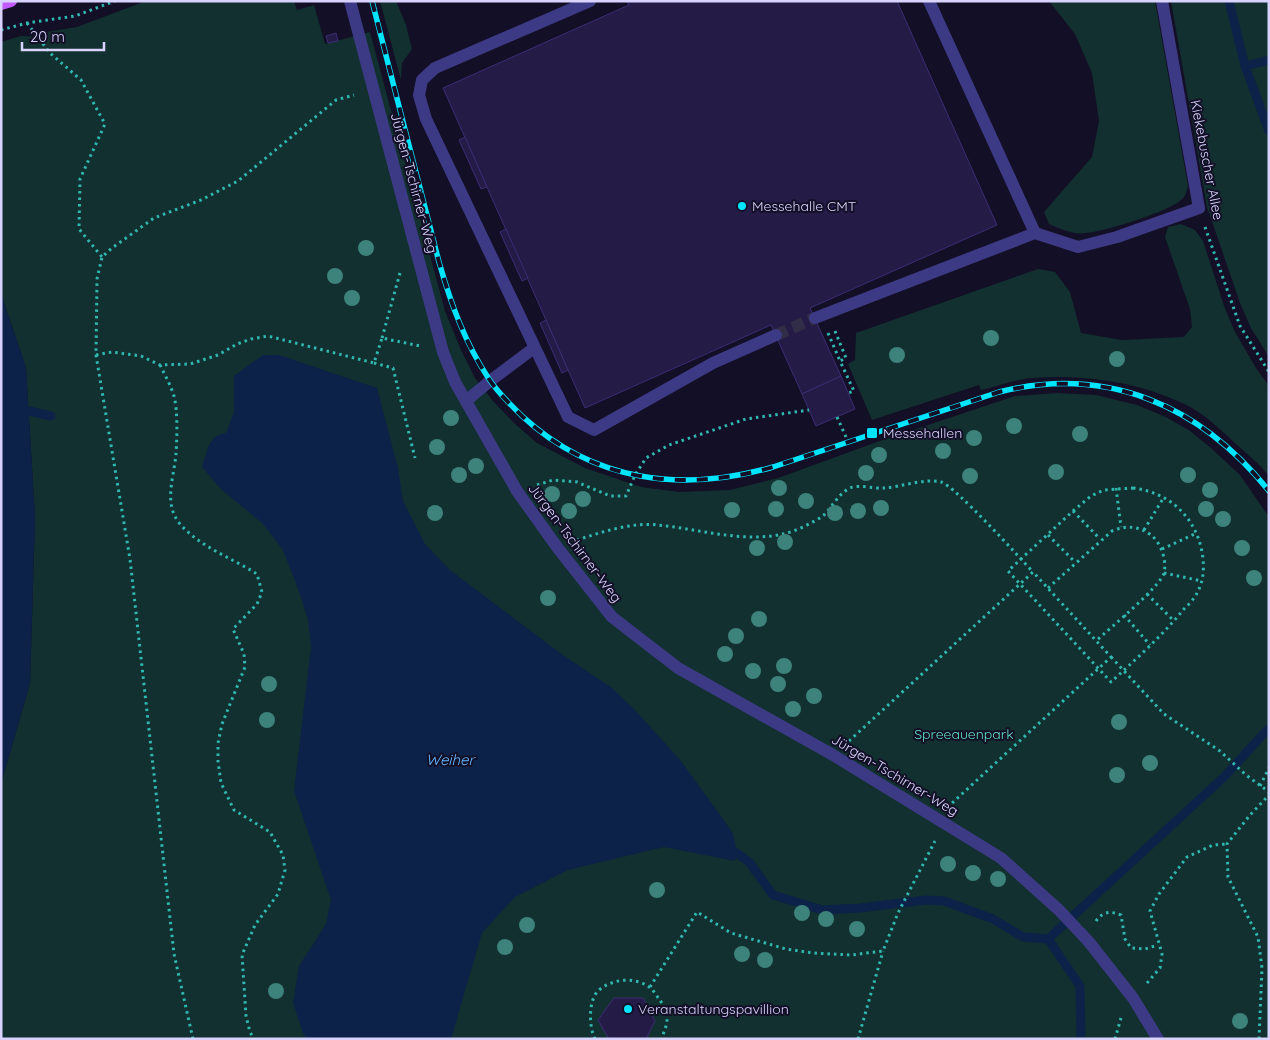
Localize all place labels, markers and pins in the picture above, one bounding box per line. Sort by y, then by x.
place label: Messehalle CMT [752,197,856,215]
marker: Messehalle CMT [736,200,748,212]
place label: Messehallen [883,424,962,442]
marker: Messehallen [865,426,879,440]
place label: Veranstaltungspavillion [638,1000,789,1018]
marker: Veranstaltungspavillion [622,1003,634,1015]

